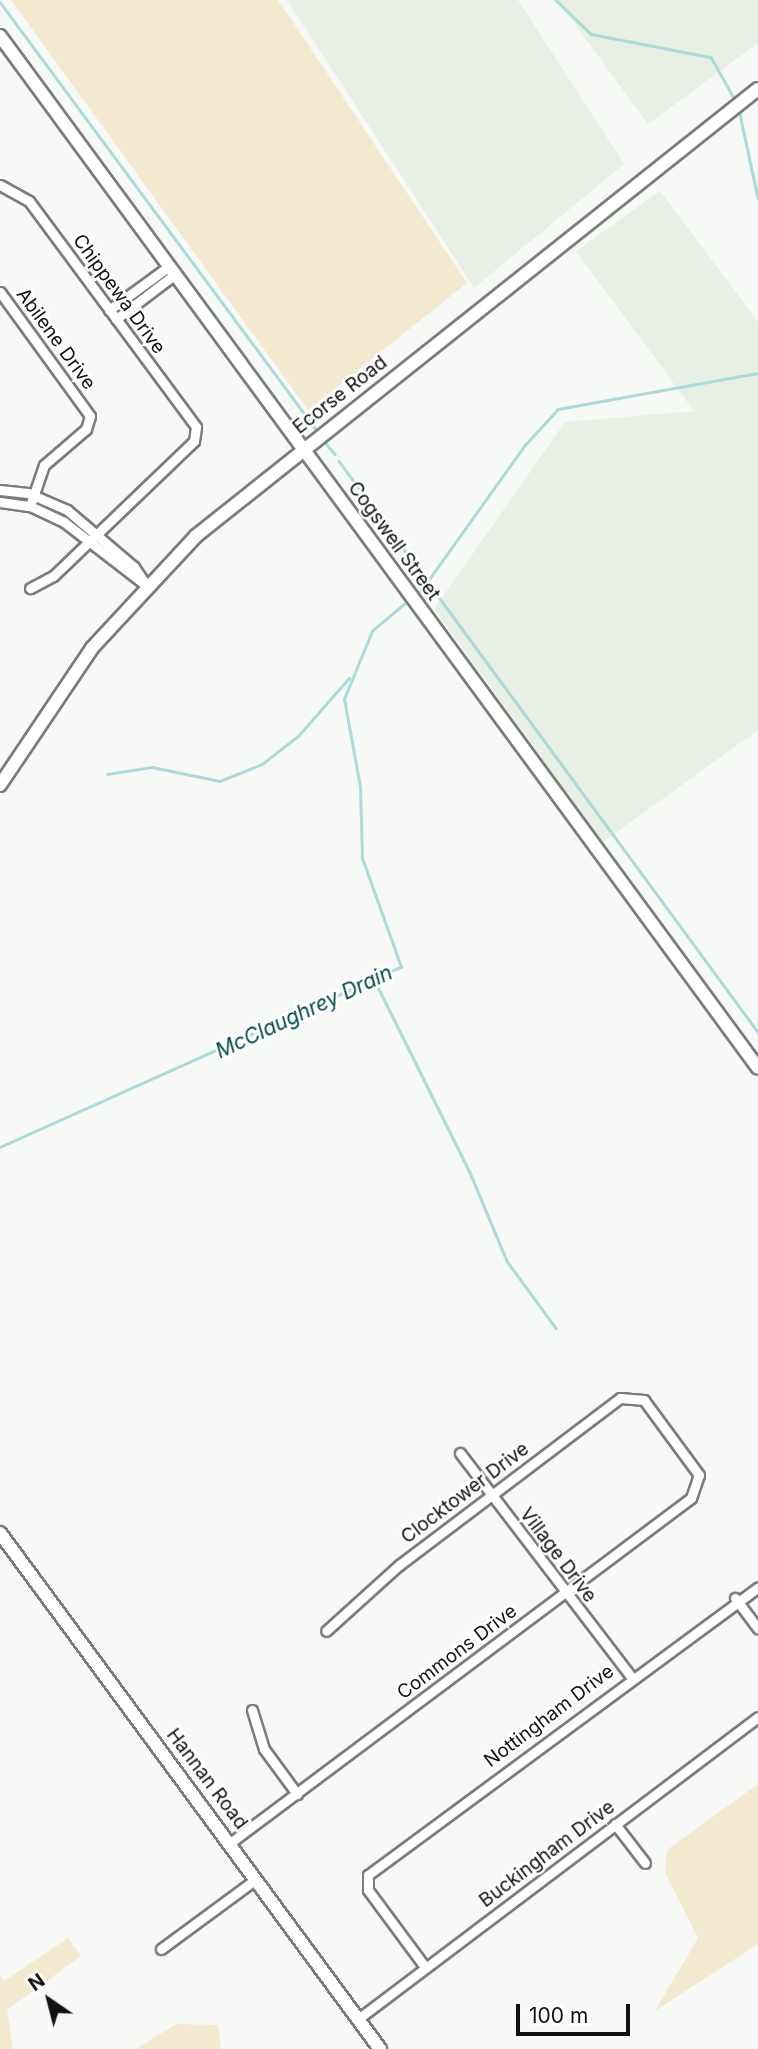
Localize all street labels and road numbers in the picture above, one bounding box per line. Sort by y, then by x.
street label: Chippewa Drive [68,230,170,358]
street label: Abilene Drive [12,284,100,394]
street label: Ecorse Road [288,351,392,439]
street label: Cogswell Street [343,477,445,605]
street label: Clocktower Drive [397,1438,533,1548]
street label: Village Drive [515,1503,601,1607]
street label: Commons Drive [393,1600,521,1704]
street label: Nottingham Drive [480,1660,618,1772]
street label: Hannan Road [162,1724,252,1834]
street label: Buckingham Drive [475,1796,619,1912]

